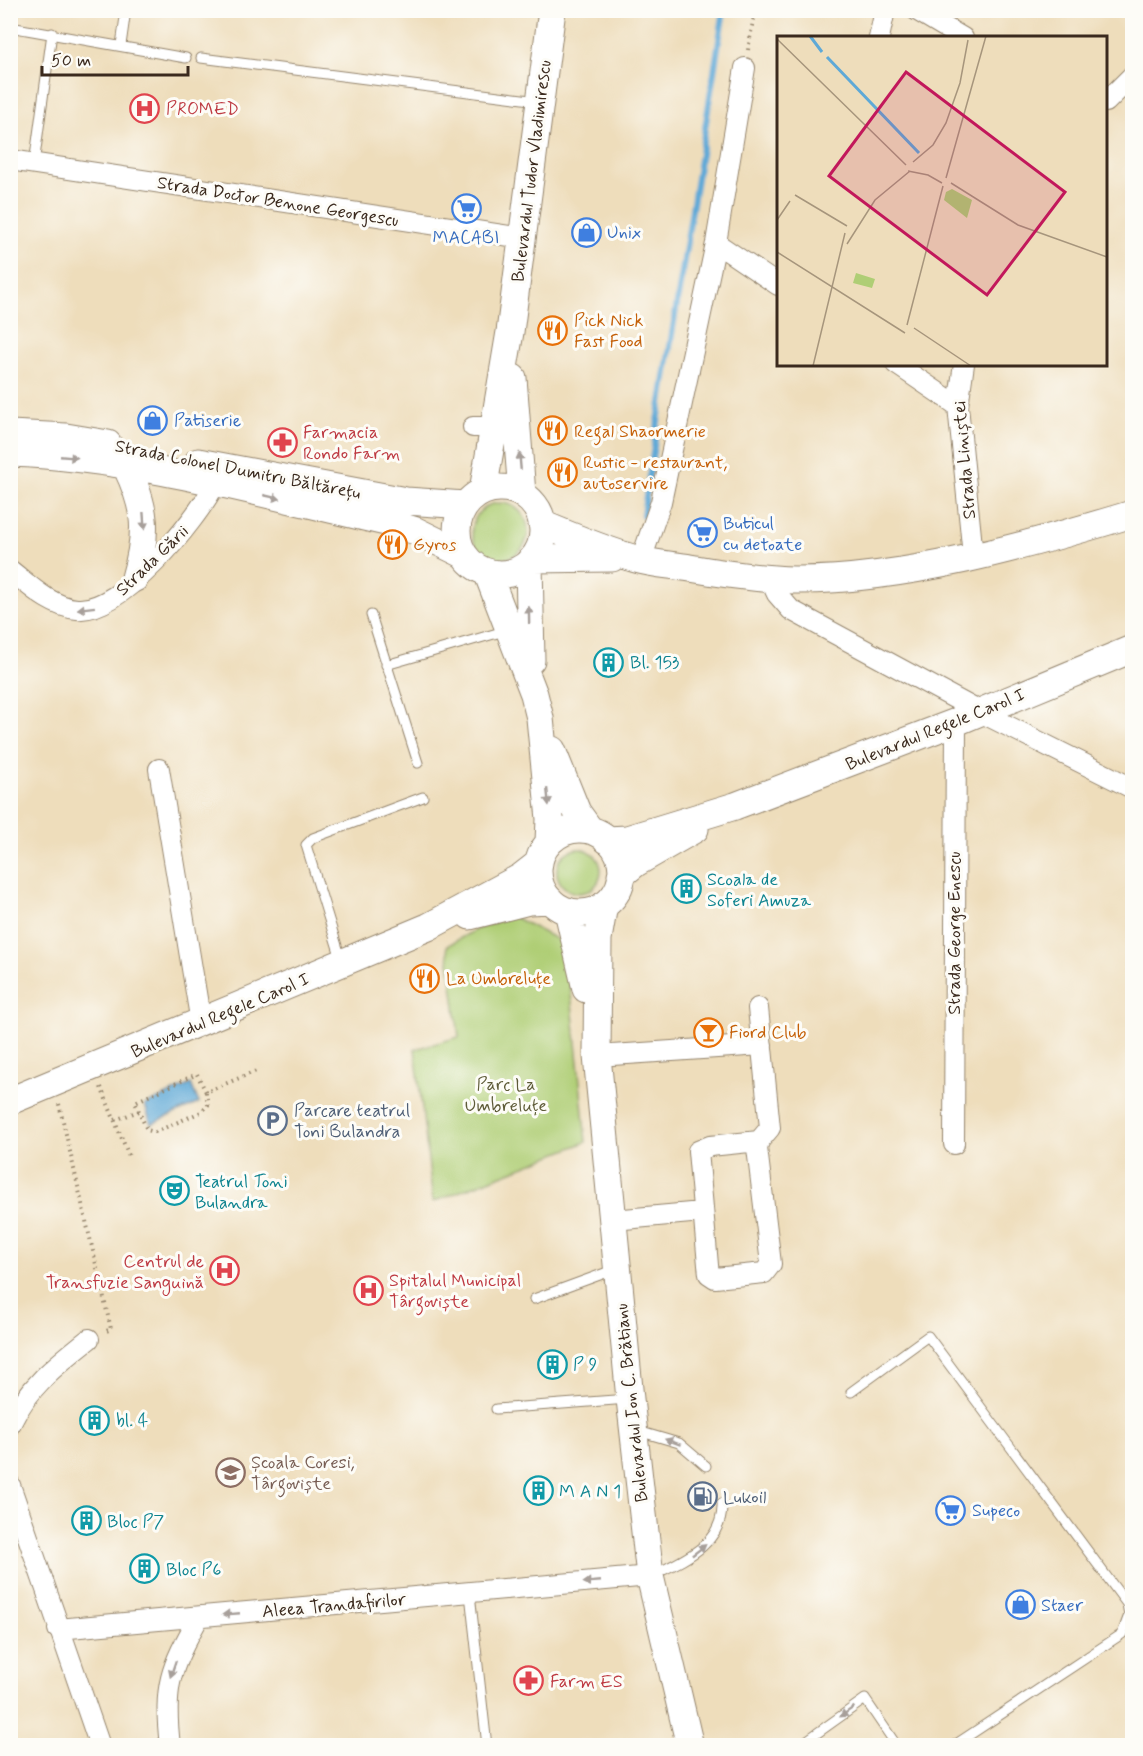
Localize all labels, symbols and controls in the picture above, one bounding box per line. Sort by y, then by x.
inset map [777,36,1107,366]
scale bar [42,39,188,77]
text: 50 m [51,49,91,73]
street label: Bulevardul Tudor Vladimirescu [506,59,558,283]
hospital icon: PROMED [129,92,161,124]
place label: PROMED [166,97,239,121]
street label: Strada Doctor Benone Georgescu [155,171,400,233]
supermarket icon: MACABI [450,192,482,224]
shop icon: Unix [570,216,602,248]
place label: Unix [607,221,641,245]
place label: MACABI [433,226,499,250]
place label: Pick Nick Fast Food [574,309,644,354]
restaurant icon: Pick Nick Fast Food [537,314,569,346]
street label: Strada Liniștei [948,400,982,520]
shop icon: Patiserie [137,404,169,436]
place label: Patiserie [174,409,241,433]
restaurant icon: Regal Shaormerie [537,415,569,447]
place label: Regal Shaormerie [574,420,706,446]
place label: Farmacia Rondo Farm [303,421,400,466]
pharmacy icon: Farmacia Rondo Farm [266,426,298,458]
street label: Strada Colonel Dumitru Băltărețu [113,434,363,506]
one-way arrow [515,451,524,470]
place label: Rustic - restaurant, autoservire [583,451,727,496]
one-way arrow [59,452,78,462]
restaurant icon: Rustic - restaurant, autoservire [546,456,578,488]
one-way arrow [263,492,281,502]
one-way arrow [139,511,149,530]
place label: Buticul cu detoate [723,512,802,557]
supermarket icon: Buticul cu detoate [686,517,718,549]
street label: Strada Gării [111,520,194,602]
restaurant icon: Gyros [376,528,408,560]
place label: Gyros [413,533,456,557]
one-way arrow [76,603,95,613]
one-way arrow [524,605,534,624]
building icon: Bl. 153 [593,646,625,678]
place label: Bl. 153 [630,651,679,675]
street label: Bulevardul Regele Carol I [842,683,1029,779]
one-way arrow [543,788,553,807]
street label: Strada George Enescu [943,851,967,1015]
place label: Scoala de Soferi Amuza [707,868,811,913]
building icon: Scoala de Soferi Amuza [670,873,702,905]
restaurant icon: La Umbreluțe [409,962,441,994]
street label: Bulevardul Regele Carol I [128,967,314,1066]
place label: La Umbreluțe [446,967,551,991]
bar icon: Fiord Club [692,1016,724,1048]
place label: Fiord Club [729,1021,807,1045]
park label: Parc La Umbreluțe [465,1073,547,1118]
place label: Parcare teatrul Toni Bulandra [294,1099,410,1144]
parking icon: Parcare teatrul Toni Bulandra [257,1104,289,1136]
place label: Teatrul Toni Bulandra [195,1170,288,1215]
theatre icon: Teatrul Toni Bulandra [158,1175,190,1207]
place label: Centrul de Transfuzie Sanguină [46,1250,204,1296]
hospital icon: Centrul de Transfuzie Sanguină [209,1255,241,1287]
place label: Spitalul Municipal Târgoviște [389,1269,521,1316]
hospital icon: Spitalul Municipal Târgoviște [352,1274,384,1306]
street label: Bulevardul Ion C. Brătianu [610,1302,654,1503]
building icon: P 9 [536,1348,568,1380]
place label: P 9 [573,1353,598,1377]
building icon: bl. 4 [79,1404,111,1436]
place label: bl. 4 [116,1409,148,1433]
one-way arrow [664,1436,682,1446]
place label: Școala Coresi, Târgoviște [251,1451,355,1498]
school or university icon: Școala Coresi, Târgoviște [214,1456,246,1488]
building icon: M A N 1 [522,1475,554,1507]
place label: M A N 1 [559,1480,621,1504]
fuel station icon: Lukoil [686,1481,718,1513]
place label: Lukoil [723,1486,766,1510]
supermarket icon: Supeco [935,1494,967,1526]
place label: Supeco [972,1499,1020,1523]
building icon: Bloc P7 [70,1505,102,1537]
place label: Bloc P7 [107,1510,164,1534]
one-way arrow [691,1544,706,1556]
building icon: Bloc P6 [129,1553,161,1585]
place label: Bloc P6 [166,1558,221,1582]
one-way arrow [583,1577,602,1587]
street label: Aleea Trandafirilor [261,1588,408,1624]
shop icon: Staer [1004,1589,1036,1621]
place label: Staer [1041,1594,1084,1618]
one-way arrow [221,1609,240,1619]
one-way arrow [168,1660,177,1678]
pharmacy icon: Farm ES [513,1665,545,1697]
place label: Farm ES [550,1670,623,1694]
one-way arrow [839,1706,855,1718]

